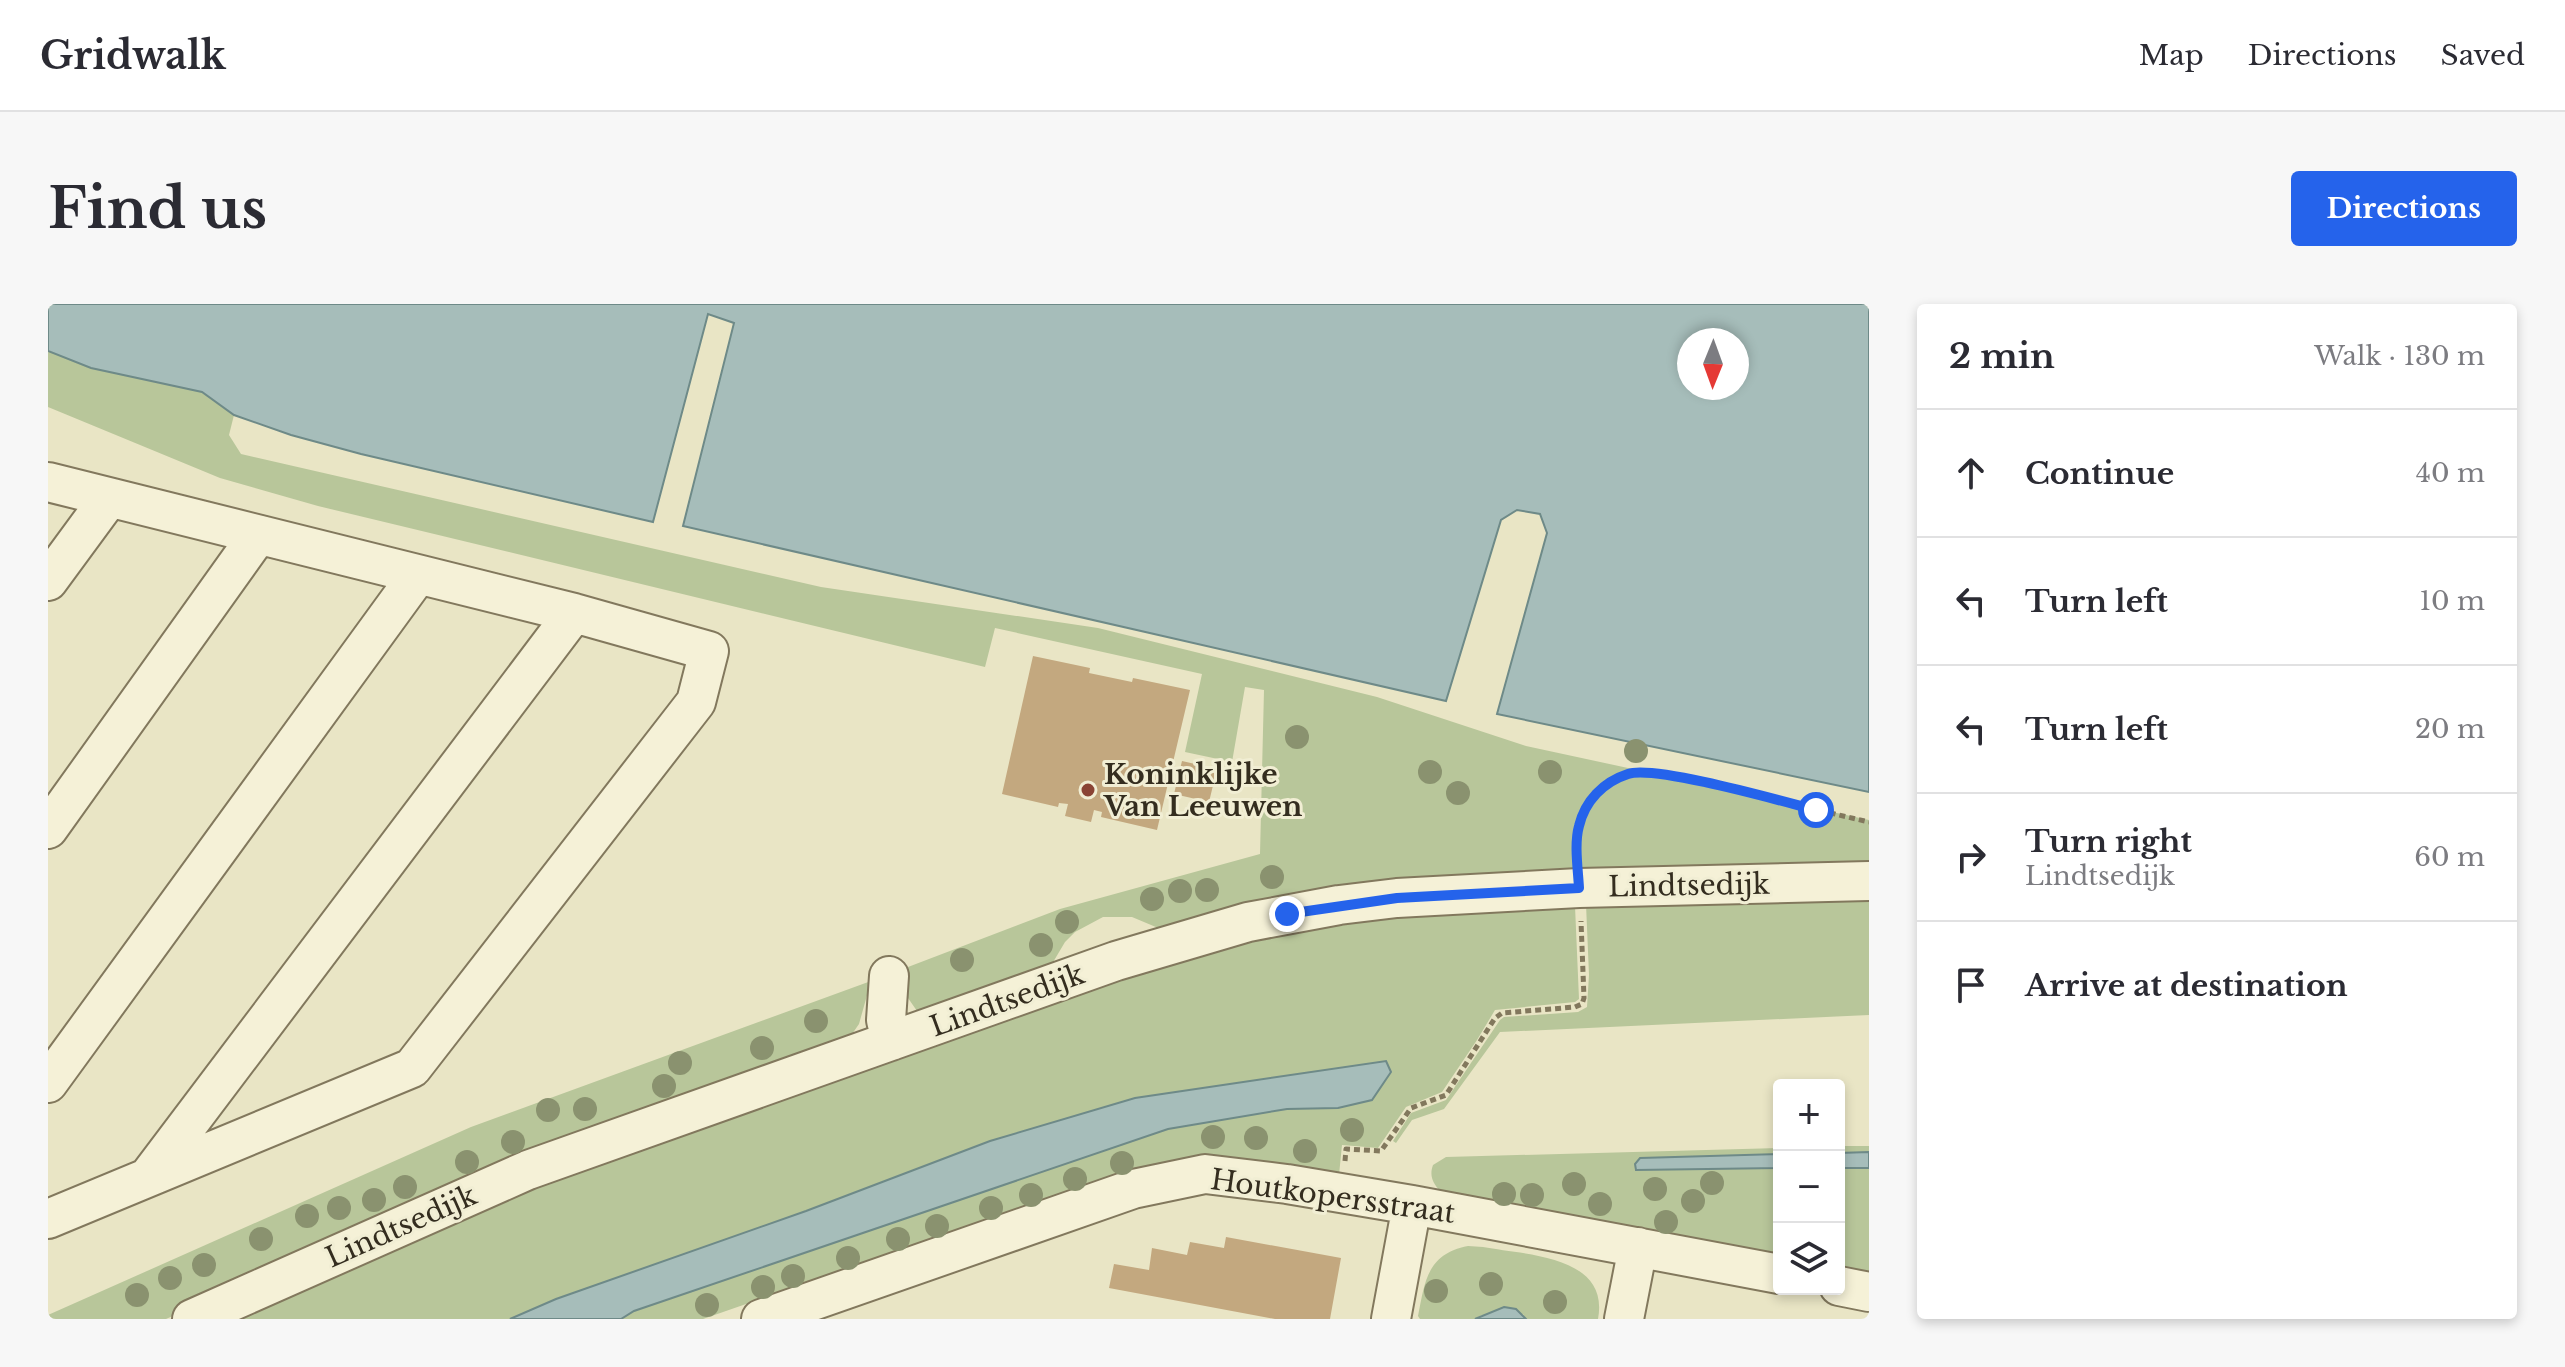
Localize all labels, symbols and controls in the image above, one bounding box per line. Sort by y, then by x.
text: Gridwalk [40,32,226,79]
text: Map [2139,38,2204,73]
text: Directions [2248,38,2397,73]
text: Saved [2441,38,2525,73]
button: Directions [2291,171,2517,246]
text: Find us [48,174,267,243]
north arrow [1677,328,1749,400]
text: 2 min [1949,335,2055,377]
text: Walk · 130 m [2314,340,2485,372]
icon: ahead [1949,451,1993,495]
text: Continue [2025,455,2174,492]
text: 40 m [2416,457,2485,489]
icon: left [1949,579,1993,623]
text: Turn left [2025,583,2168,620]
text: 10 m [2419,585,2485,617]
icon: left [1949,707,1993,751]
text: Turn left [2025,711,2168,748]
text: 20 m [2415,713,2485,745]
place label: Koninklijke Van Leeuwen [1103,757,1302,824]
marker: Koninklijke Van Leeuwen [1079,781,1097,799]
route start [1798,792,1834,828]
text: Turn right [2025,823,2192,860]
icon: right [1949,835,1993,879]
text: 60 m [2414,841,2485,873]
text: Lindtsedijk [2025,860,2175,892]
street label: Lindtsedijk [1608,867,1771,904]
route end [1269,896,1305,932]
street label: Lindtsedijk [925,956,1090,1045]
icon: arrive [1949,963,1993,1007]
text: Arrive at destination [2025,967,2348,1004]
map controls [1773,1079,1845,1295]
button: + [1773,1079,1845,1151]
button: − [1773,1151,1845,1223]
street label: Houtkopersstraat [1208,1162,1458,1231]
street label: Lindtsedijk [320,1177,483,1275]
button: layers [1773,1223,1845,1295]

